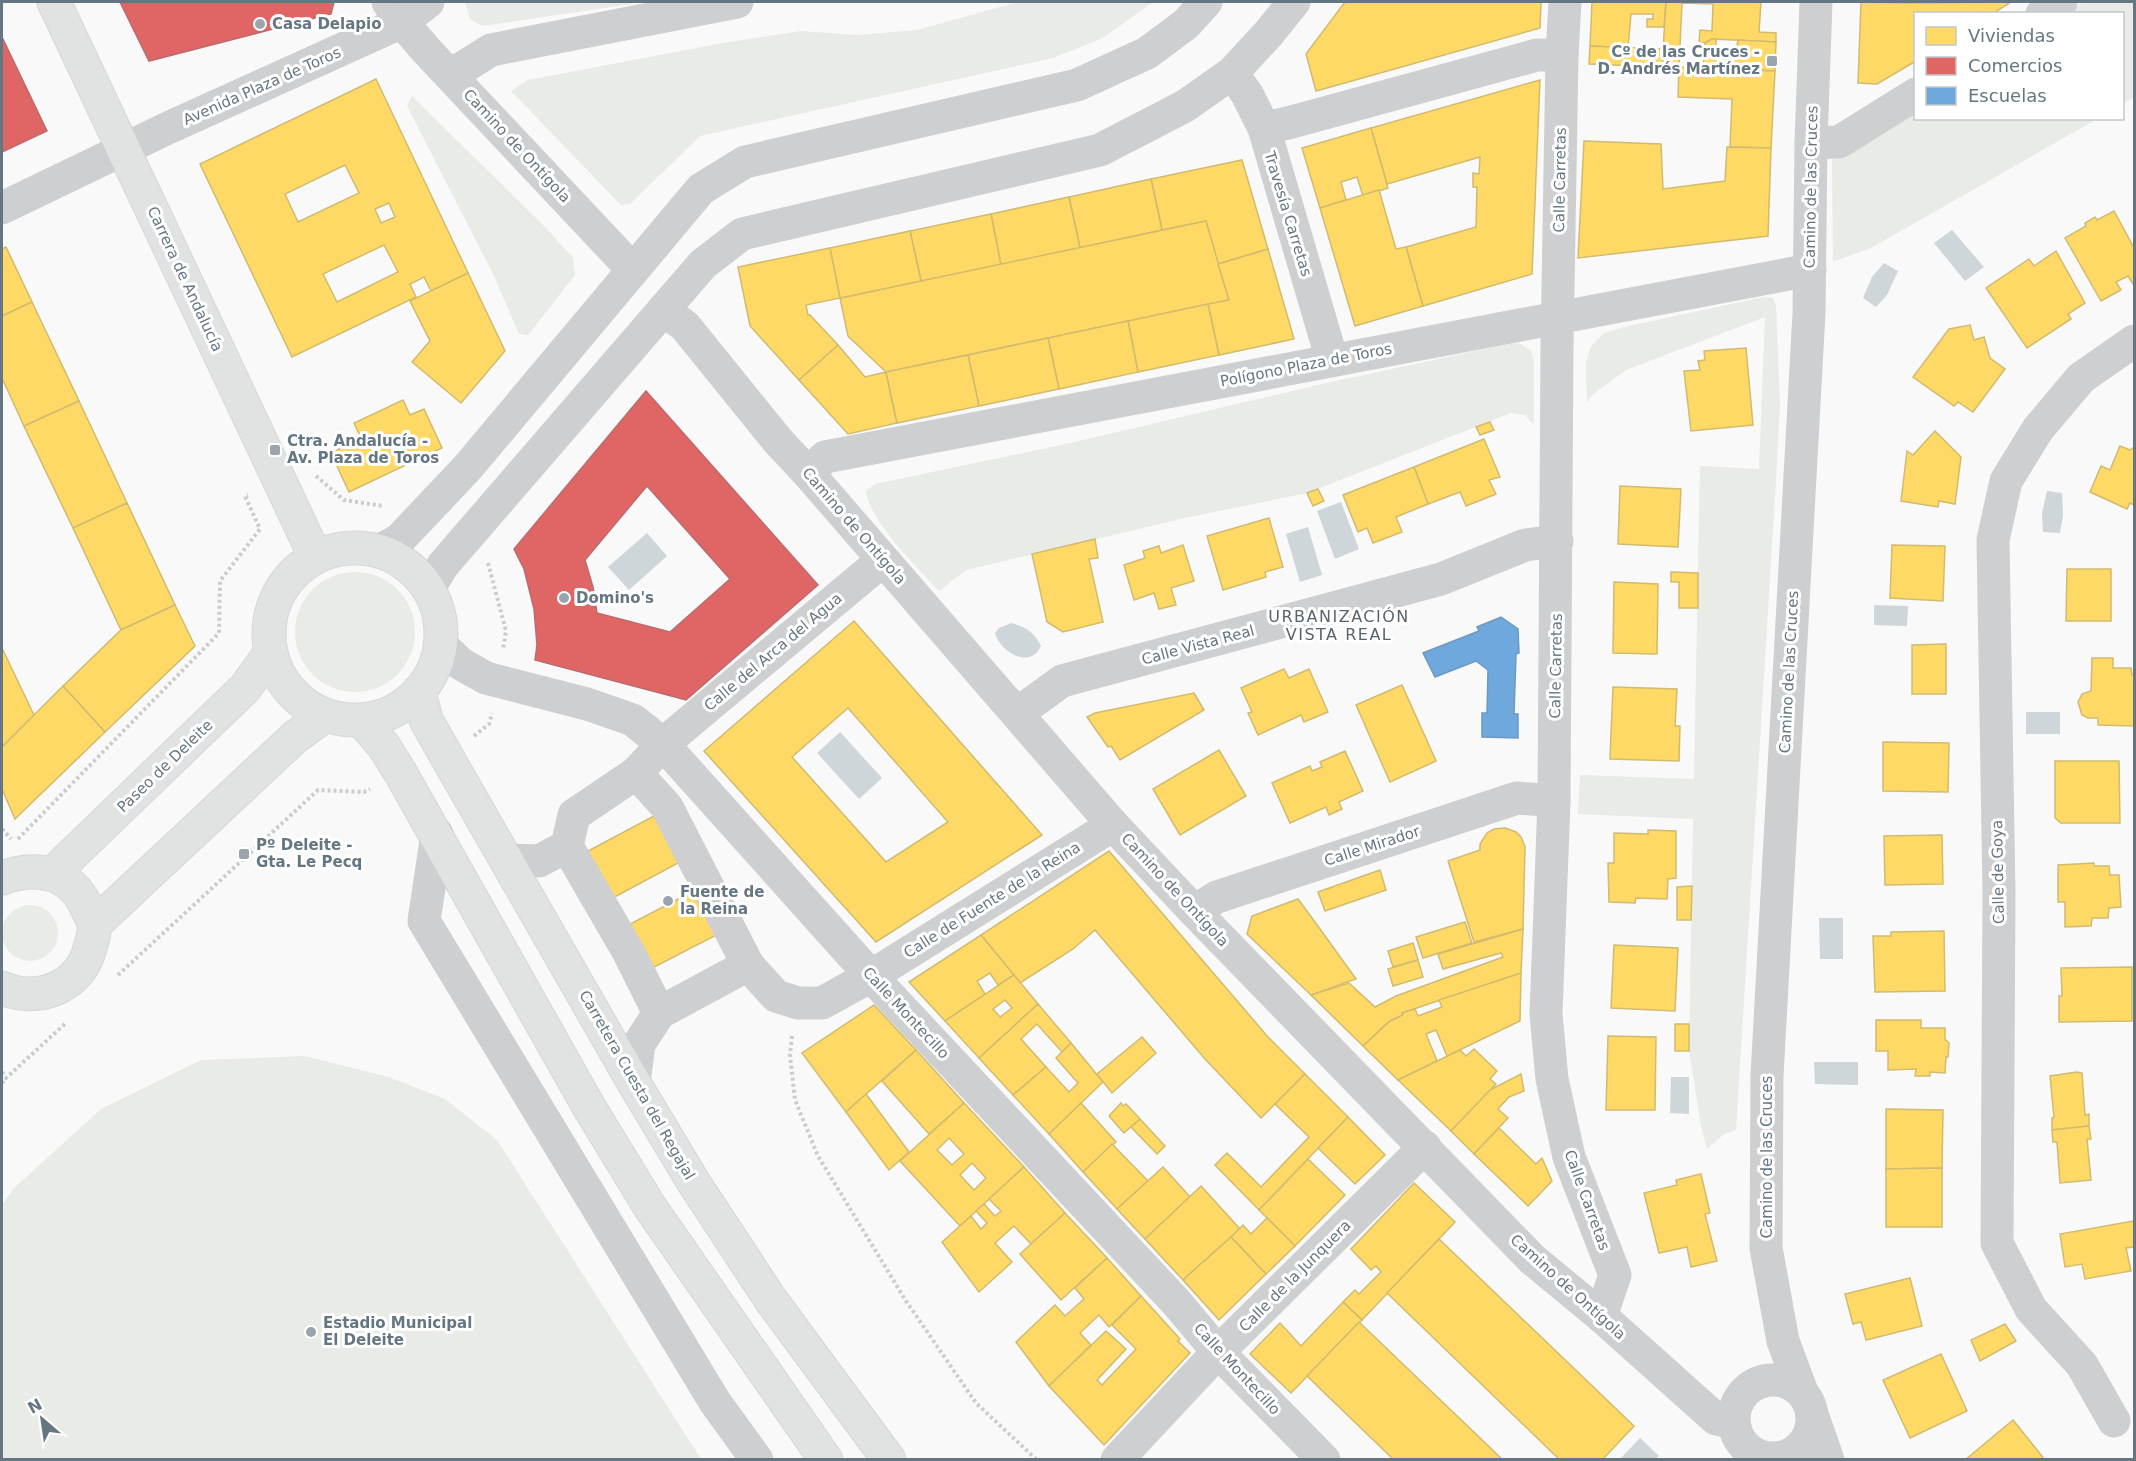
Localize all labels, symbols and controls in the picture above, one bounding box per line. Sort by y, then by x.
legend [1914,12,2124,120]
place label: Casa Delapio [272,15,381,33]
marker: Casa Delapio [253,17,267,31]
text: Viviendas [1968,25,2055,46]
street label: Avenida Plaza de Toros [180,43,344,129]
place label: Cº de las Cruces - D. Andrés Martínez [1598,43,1760,78]
marker: Cº de las Cruces - D. Andrés Martínez [1765,54,1779,68]
text: Comercios [1968,55,2062,76]
street label: Camino de Ontígola [460,85,574,207]
text: Escuelas [1968,85,2047,106]
street label: Camino de las Cruces [1801,105,1821,269]
street label: Calle Carretas [1550,127,1570,233]
street label: Travesía Carretas [1260,148,1316,279]
street label: Carrera de Andalucía [143,204,227,354]
street label: Polígono Plaza de Toros [1219,339,1394,390]
place label: Ctra. Andalucía - Av. Plaza de Toros [287,432,439,467]
marker: Ctra. Andalucía - Av. Plaza de Toros [268,443,282,457]
street label: Camino de Ontígola [798,464,910,588]
place label: Domino's [576,589,654,607]
street label: Calle del Arca del Agua [701,589,845,715]
street label: Camino de las Cruces [1776,590,1802,754]
marker: Domino's [557,591,571,605]
district label: URBANIZACIÓN VISTA REAL [1268,607,1410,644]
street label: Calle Carretas [1546,613,1566,719]
street label: Calle Vista Real [1140,621,1256,669]
street label: Paseo de Deleite [114,716,216,816]
street label: Calle de Goya [1988,820,2008,924]
street label: Calle Mirador [1322,822,1423,870]
street label: Camino de Ontígola [1118,829,1232,951]
place label: Pº Deleite - Gta. Le Pecq [256,836,362,871]
street label: Calle de Fuente de la Reina [900,838,1084,962]
marker: Pº Deleite - Gta. Le Pecq [237,847,251,861]
place label: Fuente de la Reina [680,883,765,918]
marker: Fuente de la Reina [661,894,675,908]
street label: Calle Montecillo [859,963,953,1063]
street label: Carretera Cuesta del Regajal [575,987,699,1183]
street label: Camino de las Cruces [1758,1075,1776,1238]
street label: Calle Carretas [1560,1147,1614,1253]
street label: Calle de la Junquera [1235,1216,1355,1336]
street label: Camino de Ontígola [1507,1231,1629,1343]
place label: Estadio Municipal El Deleite [323,1314,472,1349]
street label: Calle Montecillo [1190,1319,1284,1419]
marker: Estadio Municipal El Deleite [304,1325,318,1339]
north arrow [12,1389,72,1449]
text: N [25,1395,45,1418]

